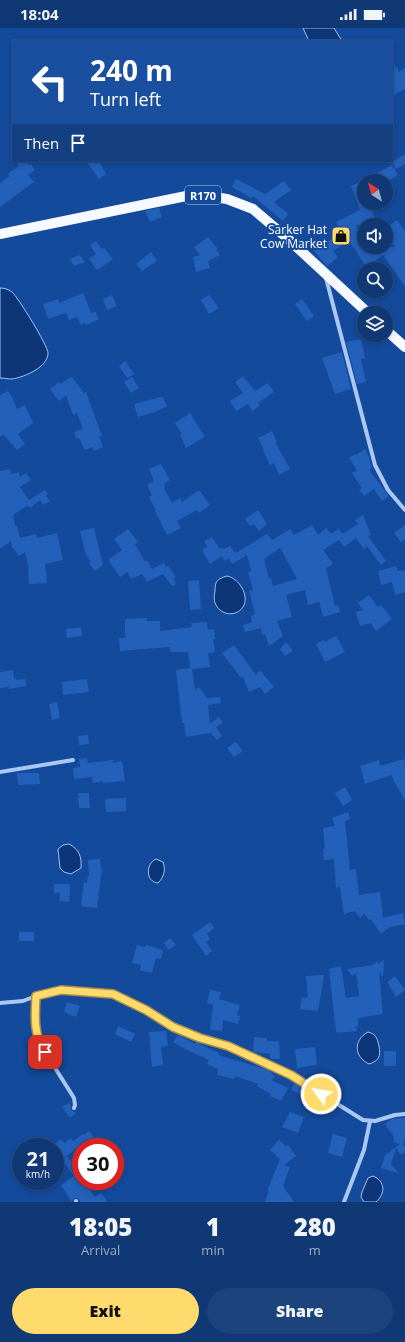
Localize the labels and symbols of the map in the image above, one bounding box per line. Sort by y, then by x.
north arrow [357,174,393,210]
road number: R170 [185,186,221,204]
place label: Sarker Hat Cow Market [260,221,327,252]
shop icon: Sarker Hat Cow Market [330,225,352,247]
pin [28,1035,62,1069]
position arrow [300,1073,342,1115]
speed limit sign: 30 [72,1138,124,1190]

